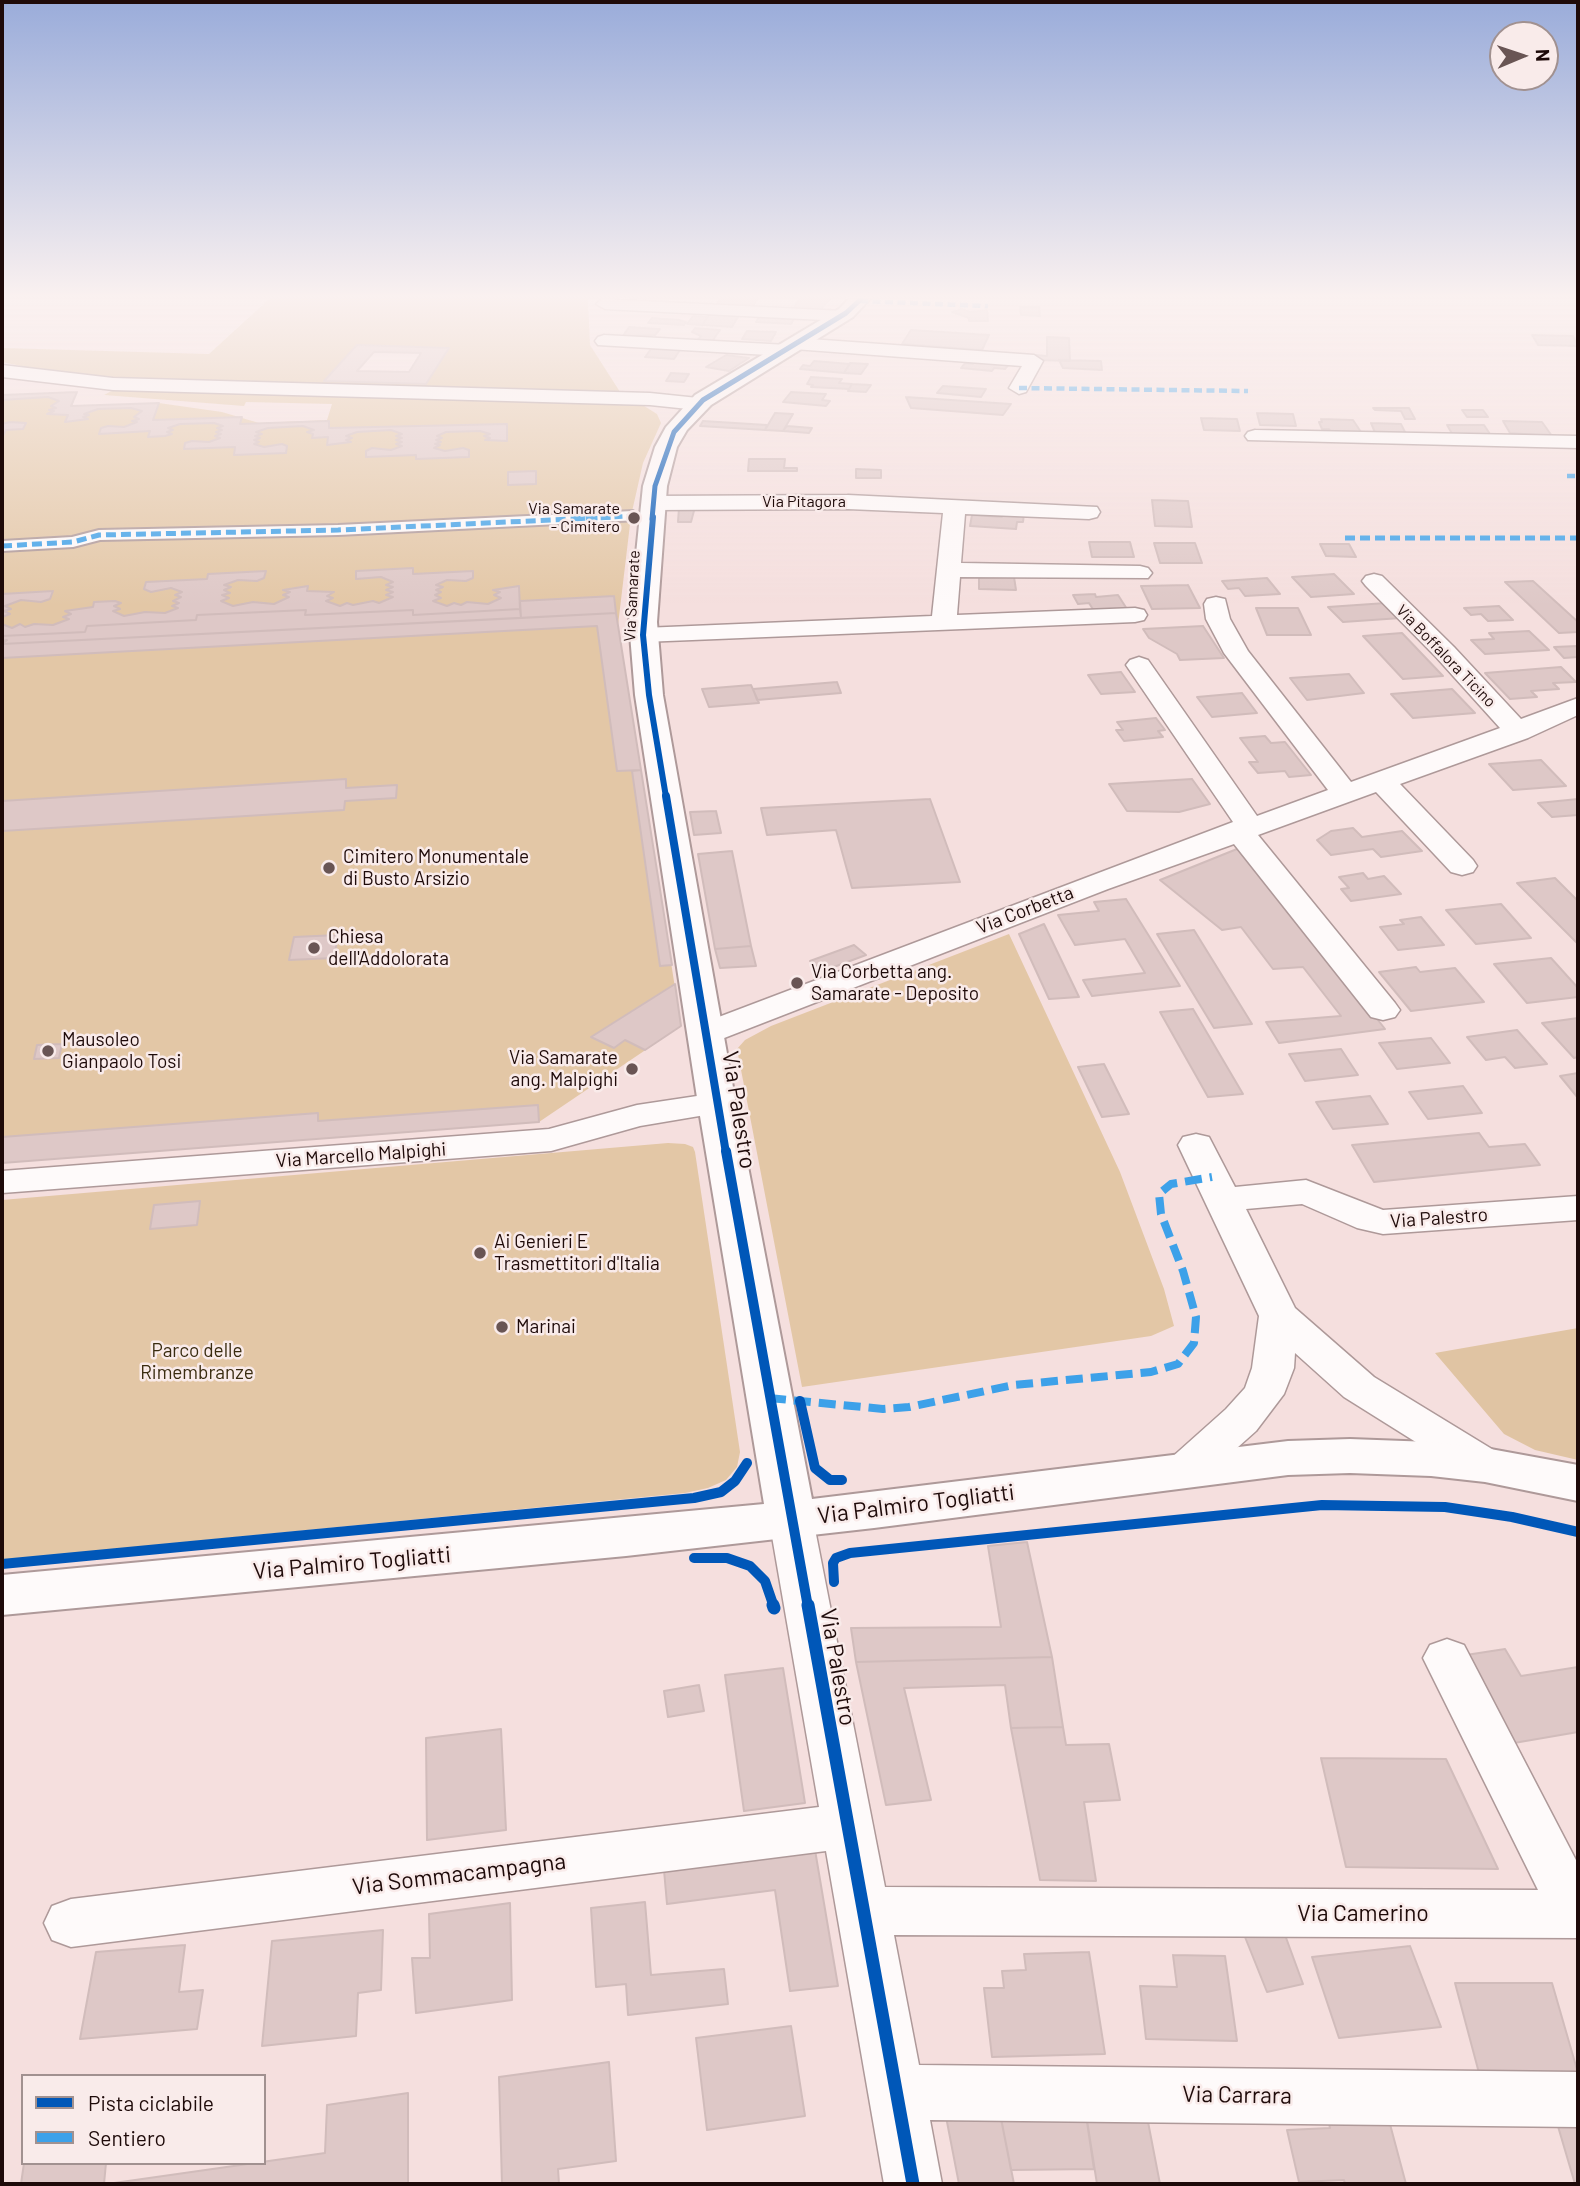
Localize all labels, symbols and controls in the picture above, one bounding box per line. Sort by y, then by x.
north arrow [1489,21,1559,91]
text: N [1532,49,1555,62]
street label: Via Pitagora [762,492,846,512]
place label: Via Samarate - Cimitero [528,499,620,537]
marker: Via Samarate - Cimitero [626,510,642,526]
street label: Via Samarate [620,550,644,642]
street label: Via Boffalora Ticino [1392,601,1500,711]
place label: Cimitero Monumentale di Busto Arsizio [343,846,529,890]
marker: Cimitero Monumentale di Busto Arsizio [321,860,337,876]
street label: Via Corbetta [973,881,1077,939]
place label: Chiesa dell'Addolorata [328,926,449,970]
marker: Chiesa dell'Addolorata [306,940,322,956]
place label: Via Corbetta ang. Samarate - Deposito [811,961,979,1005]
marker: Via Corbetta ang. Samarate - Deposito [789,975,805,991]
place label: Mausoleo Gianpaolo Tosi [62,1029,181,1073]
marker: Mausoleo Gianpaolo Tosi [40,1043,56,1059]
place label: Via Samarate ang. Malpighi [509,1047,618,1091]
street label: Via Palestro [716,1049,762,1171]
marker: Via Samarate ang. Malpighi [624,1061,640,1077]
street label: Via Marcello Malpighi [275,1138,447,1172]
street label: Via Palestro [1389,1203,1489,1233]
place label: Ai Genieri E Trasmettitori d'Italia [494,1231,660,1275]
marker: Ai Genieri E Trasmettitori d'Italia [472,1245,488,1261]
place label: Marinai [516,1316,576,1338]
marker: Marinai [494,1319,510,1335]
park label: Parco delle Rimembranze [140,1340,254,1384]
street label: Via Palmiro Togliatti [816,1478,1016,1530]
street label: Via Palmiro Togliatti [252,1541,452,1585]
street label: Via Palestro [814,1606,862,1728]
street label: Via Sommacampagna [351,1847,567,1901]
street label: Via Camerino [1297,1899,1429,1927]
legend [21,2074,266,2165]
street label: Via Carrara [1182,2080,1292,2110]
text: Pista ciclabile [88,2090,214,2115]
text: Sentiero [88,2125,166,2150]

